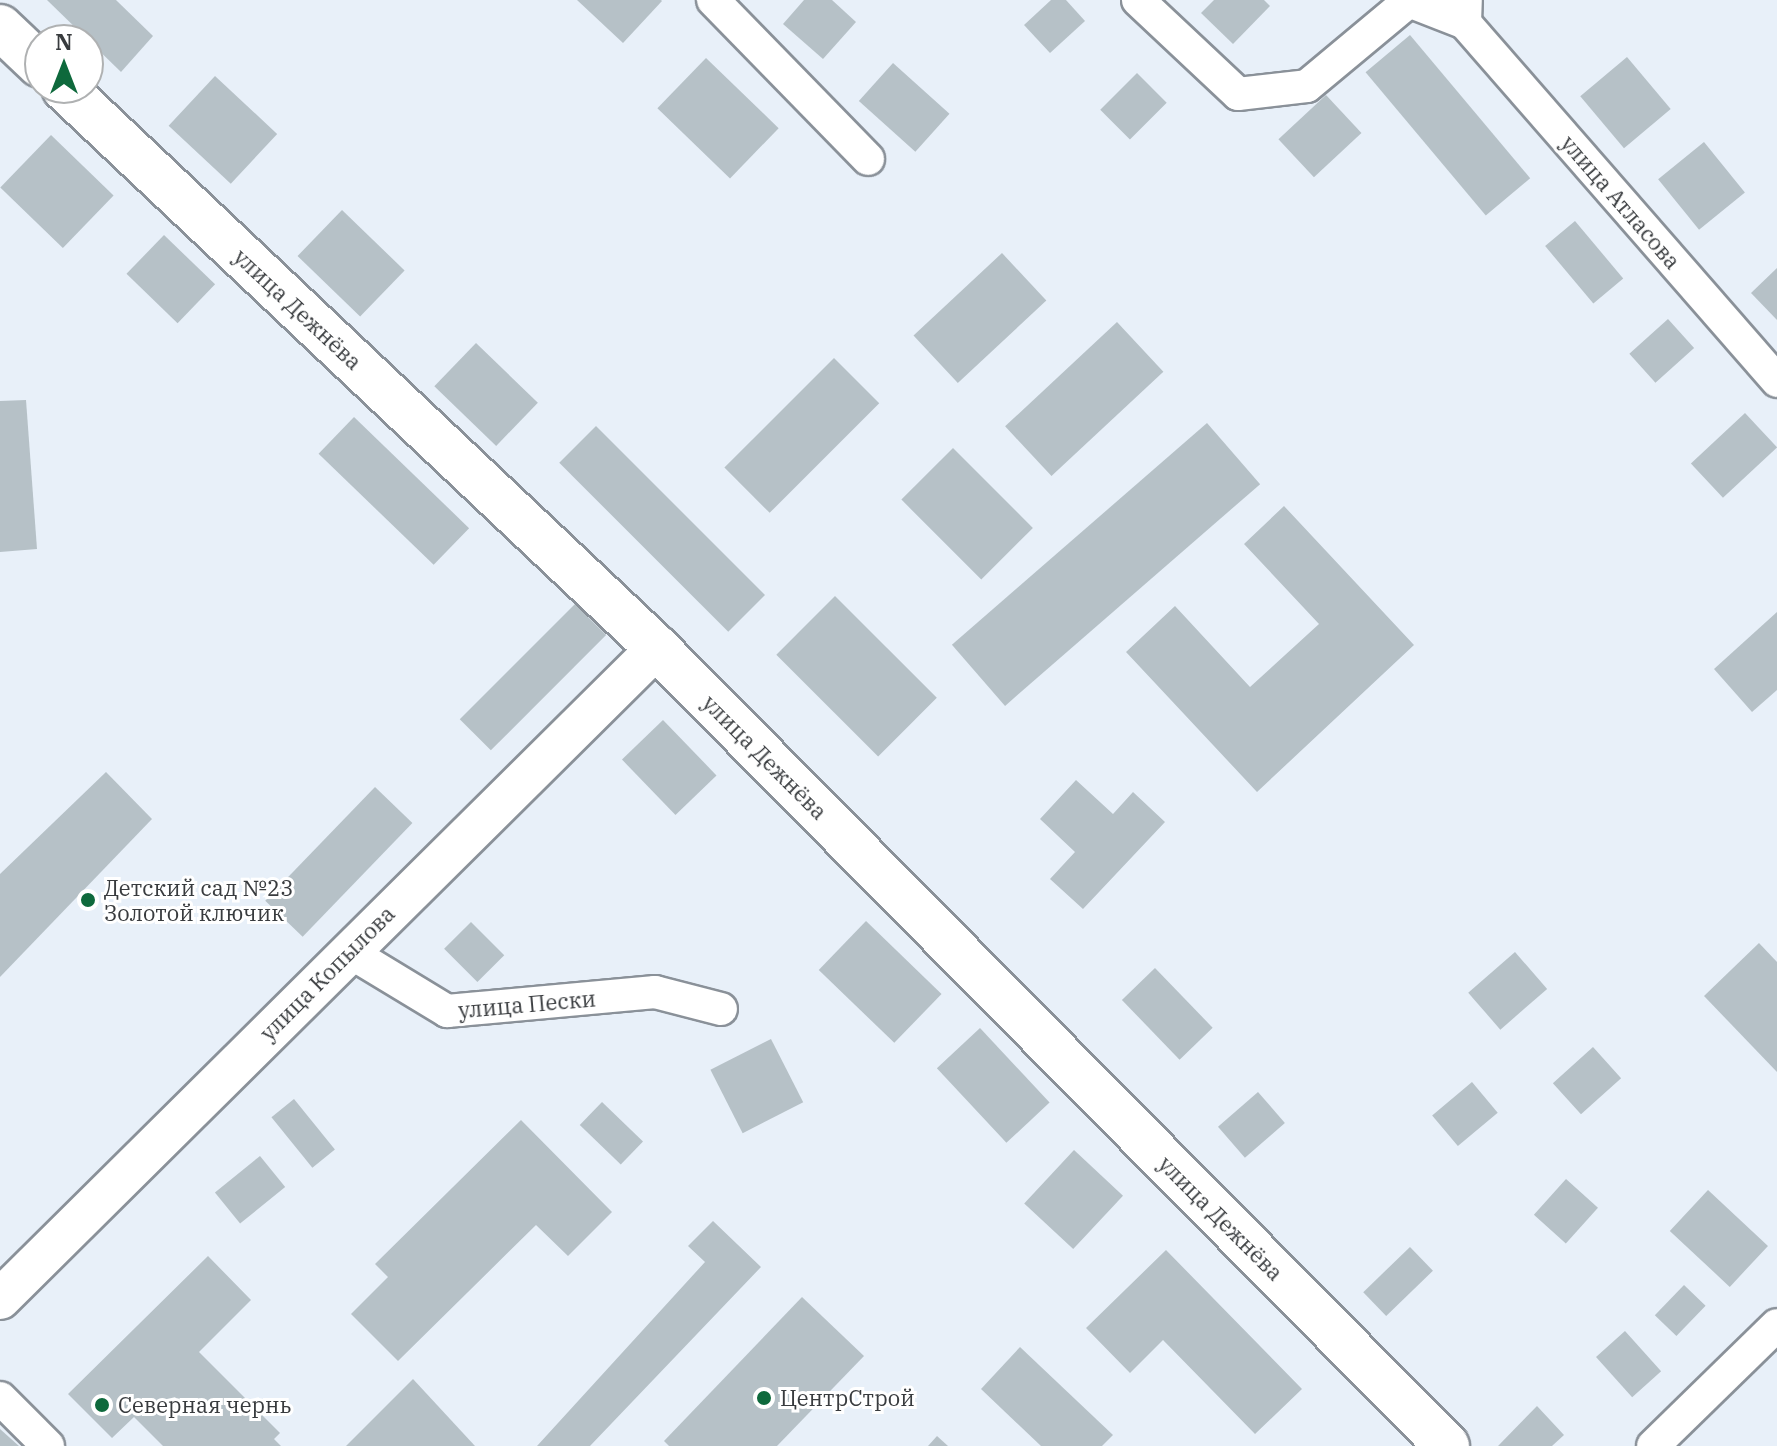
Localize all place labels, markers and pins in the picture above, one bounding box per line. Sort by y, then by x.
place label: Детский сад №23 Золотой ключик [104,874,293,926]
marker: Детский сад №23 Золотой ключик [79,891,97,909]
place label: ЦентрСтрой [780,1385,915,1411]
marker: ЦентрСтрой [755,1389,773,1407]
place label: Северная чернь [118,1392,291,1418]
marker: Северная чернь [93,1396,111,1414]

